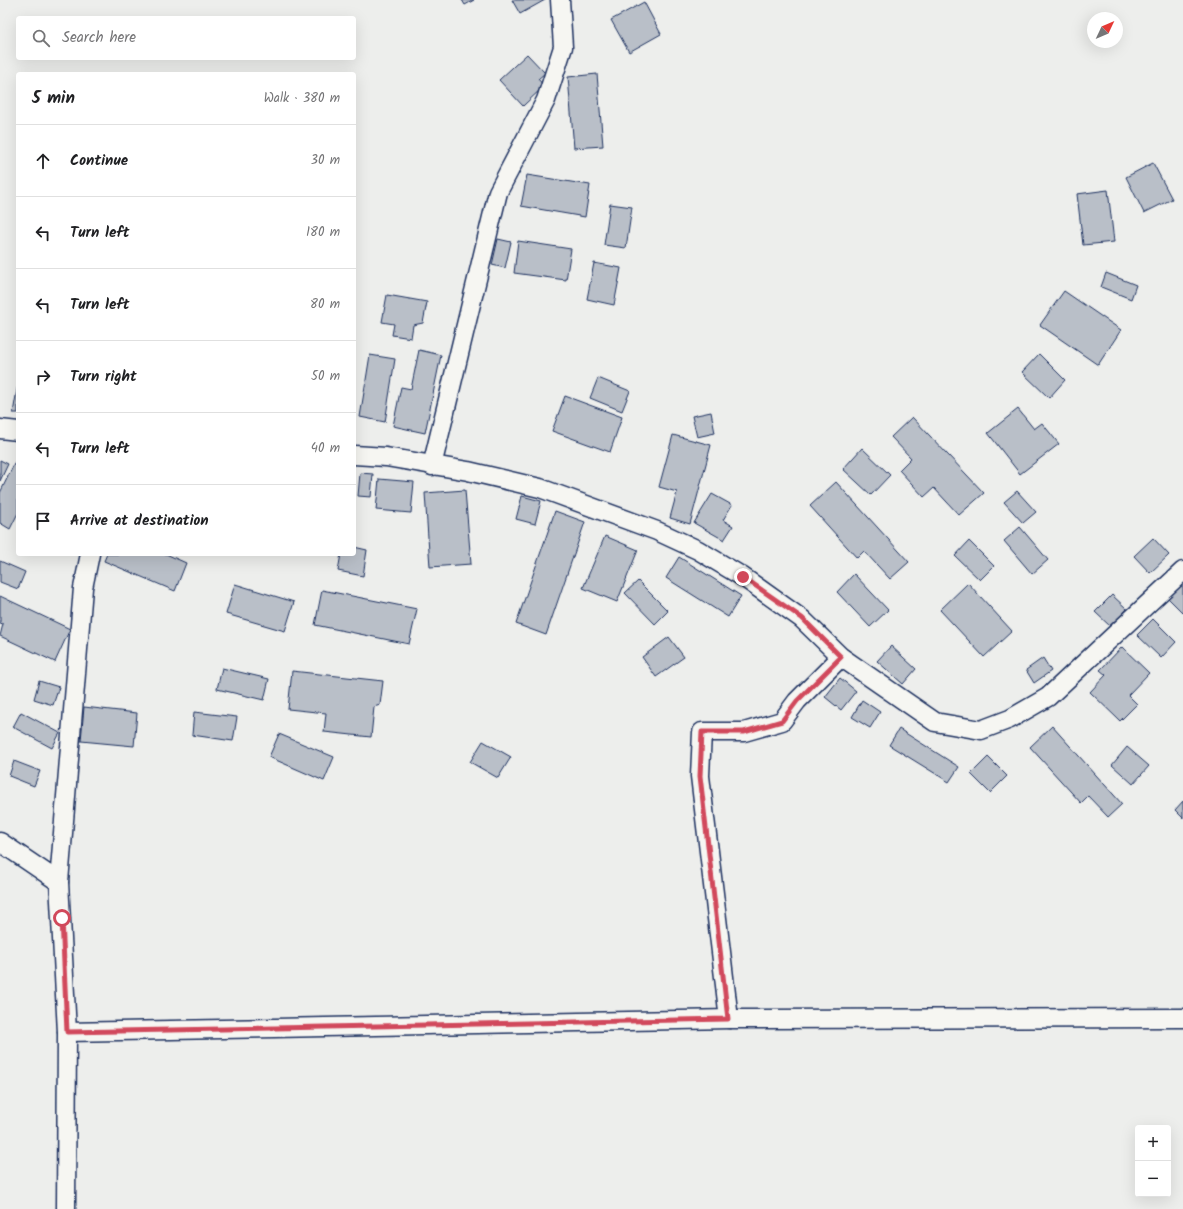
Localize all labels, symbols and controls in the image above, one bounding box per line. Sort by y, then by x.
north arrow [1087,12,1123,48]
search box [16,16,356,60]
text: Search here [62,26,136,50]
icon: search [30,27,52,49]
text: 5 min [32,85,75,112]
text: Walk · 380 m [264,88,340,109]
text: Continue [70,149,128,173]
icon: ahead [32,150,54,172]
text: 30 m [311,150,340,171]
text: Turn left [70,221,130,245]
icon: left [32,222,54,244]
text: 180 m [306,222,340,243]
text: Turn left [70,293,130,317]
icon: left [32,294,54,316]
text: 80 m [310,294,340,315]
text: Turn right [70,365,137,389]
icon: right [32,366,54,388]
text: 50 m [311,366,340,387]
text: Turn left [70,437,130,461]
icon: left [32,438,54,460]
text: 40 m [311,438,340,459]
text: Arrive at destination [70,509,209,533]
icon: arrive [32,510,54,532]
route end [734,568,752,586]
route start [53,909,71,927]
map controls [1135,1125,1171,1197]
button: + [1135,1125,1171,1161]
button: − [1135,1161,1171,1197]

